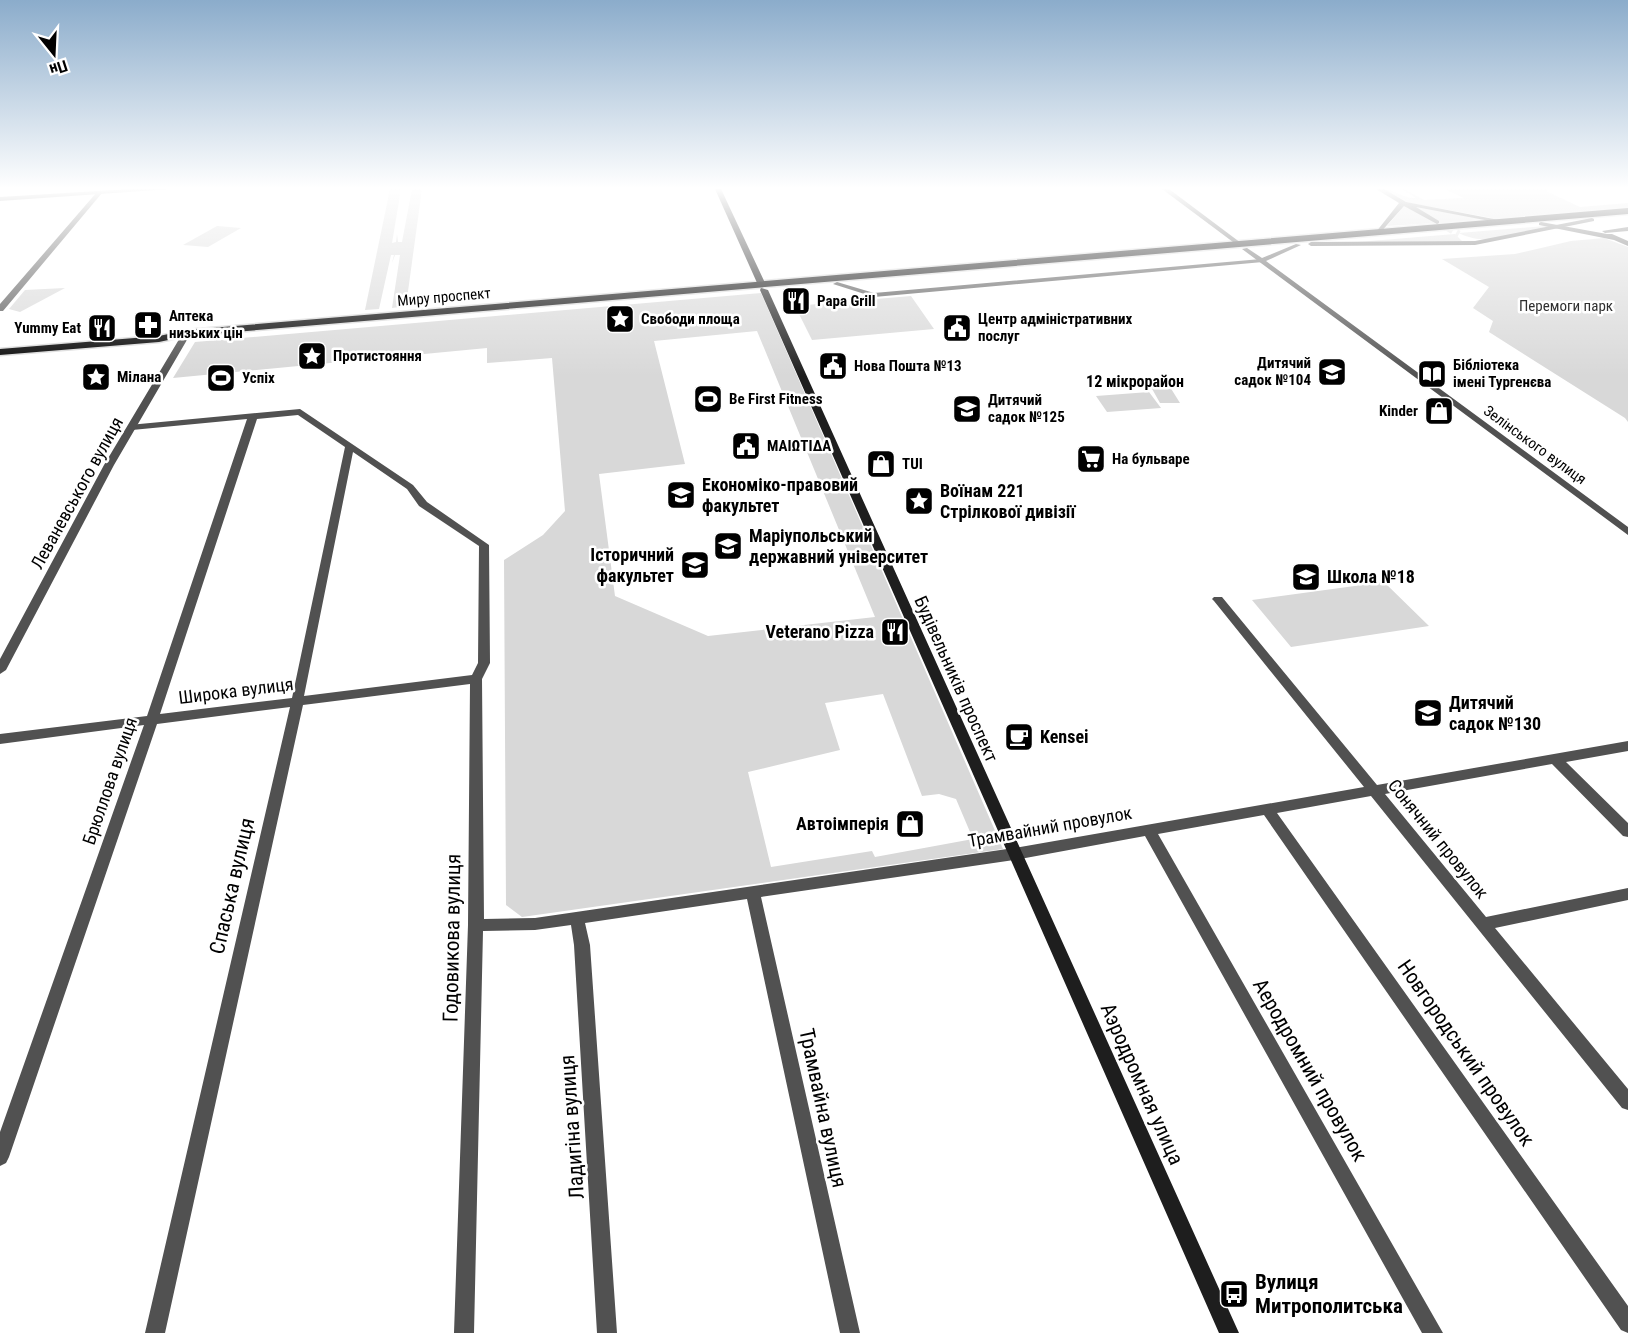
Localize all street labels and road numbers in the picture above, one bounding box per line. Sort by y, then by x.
street label: Миру проспект [397,284,491,310]
street label: Зелінського вулиця [1480,402,1590,488]
street label: Леваневського вулиця [26,413,127,572]
street label: Будівельників проспект [910,592,1003,765]
street label: Широка вулиця [177,673,295,708]
street label: Брюллова вулиця [78,714,141,847]
street label: Сонячний провулок [1384,775,1493,903]
street label: Трамвайний провулок [966,802,1134,851]
street label: Спаська вулиця [205,816,259,956]
street label: Годовикова вулиця [439,854,465,1022]
street label: Новгородський провулок [1393,955,1539,1151]
street label: Аеродромний провулок [1248,975,1372,1165]
street label: Аэродромная улица [1096,999,1188,1169]
street label: Трамвайна вулиця [794,1026,852,1190]
street label: Ладигіна вулиця [555,1054,589,1200]

